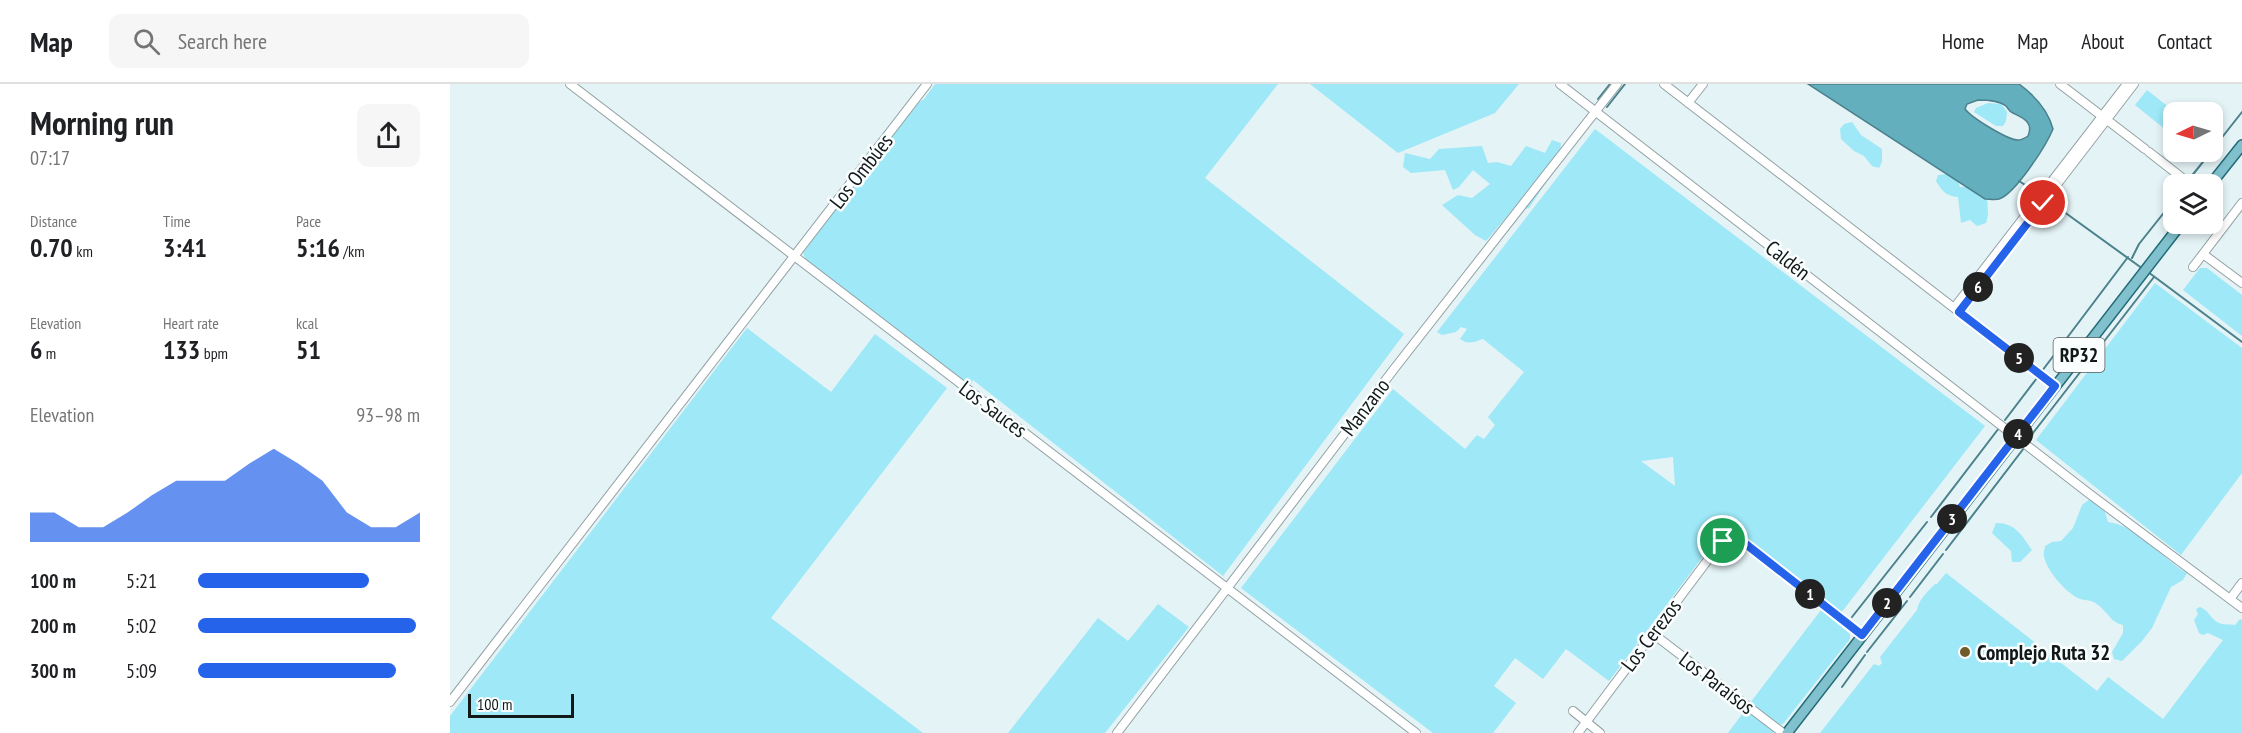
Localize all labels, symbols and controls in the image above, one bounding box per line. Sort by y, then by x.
search box [109,14,529,68]
text: Map [30,23,73,60]
icon: search [130,25,163,58]
text: Search here [178,27,267,55]
text: Home [1942,28,1984,55]
text: Map [2017,28,2048,55]
text: About [2081,28,2124,55]
text: Contact [2157,28,2212,55]
text: Morning run [30,101,174,144]
north arrow [2163,102,2223,162]
map controls [2163,102,2223,234]
button: share [357,104,420,167]
street label: Los Ombúes [823,128,899,214]
text: 07:17 [30,145,70,171]
button: layers [2163,174,2223,234]
pin [2017,177,2068,228]
icon: check [2026,186,2059,219]
text: Distance [30,211,77,231]
text: Time [163,211,191,231]
text: Pace [296,211,321,231]
text: 0.70 [30,231,73,264]
text: 3:41 [163,231,207,264]
text: 5:16 [296,231,340,264]
street label: Caldén [1760,234,1816,286]
text: km [73,241,93,261]
text: /km [340,241,365,261]
pin: 6 [1963,272,1993,302]
text: 6 [1974,277,1982,297]
text: Elevation [30,313,81,333]
text: Heart rate [163,313,219,333]
text: kcal [296,313,318,333]
text: 6 [30,333,42,366]
text: 133 [163,333,200,366]
text: 51 [296,333,321,366]
road number: RP32 [2054,338,2104,372]
text: m [42,343,56,363]
text: bpm [200,343,228,363]
pin: 5 [2004,343,2034,373]
text: 5 [2015,348,2023,368]
street label: Manzano [1335,373,1395,441]
street label: Los Sauces [954,375,1032,443]
text: Elevation [30,402,94,428]
text: 93–98 m [356,402,420,428]
pin: 4 [2003,419,2033,449]
text: 4 [2014,424,2022,444]
pin: 3 [1937,504,1967,534]
text: 3 [1948,509,1956,529]
pin [1697,515,1748,566]
icon: arrive [1706,524,1739,557]
text: 100 m [30,568,76,594]
text: 5:21 [126,568,157,594]
pin: 1 [1795,579,1825,609]
text: 1 [1806,584,1814,604]
pin: 2 [1872,588,1902,618]
street label: Los Cerezos [1615,593,1687,677]
text: 2 [1883,593,1891,613]
text: 200 m [30,613,76,639]
text: 5:02 [126,613,157,639]
place label: Complejo Ruta 32 [1977,639,2110,666]
marker: Complejo Ruta 32 [1958,645,1972,659]
street label: Los Paraísos [1674,646,1760,720]
text: 300 m [30,658,76,684]
text: 5:09 [126,658,157,684]
scale bar [468,691,574,718]
text: 100 m [477,694,512,714]

